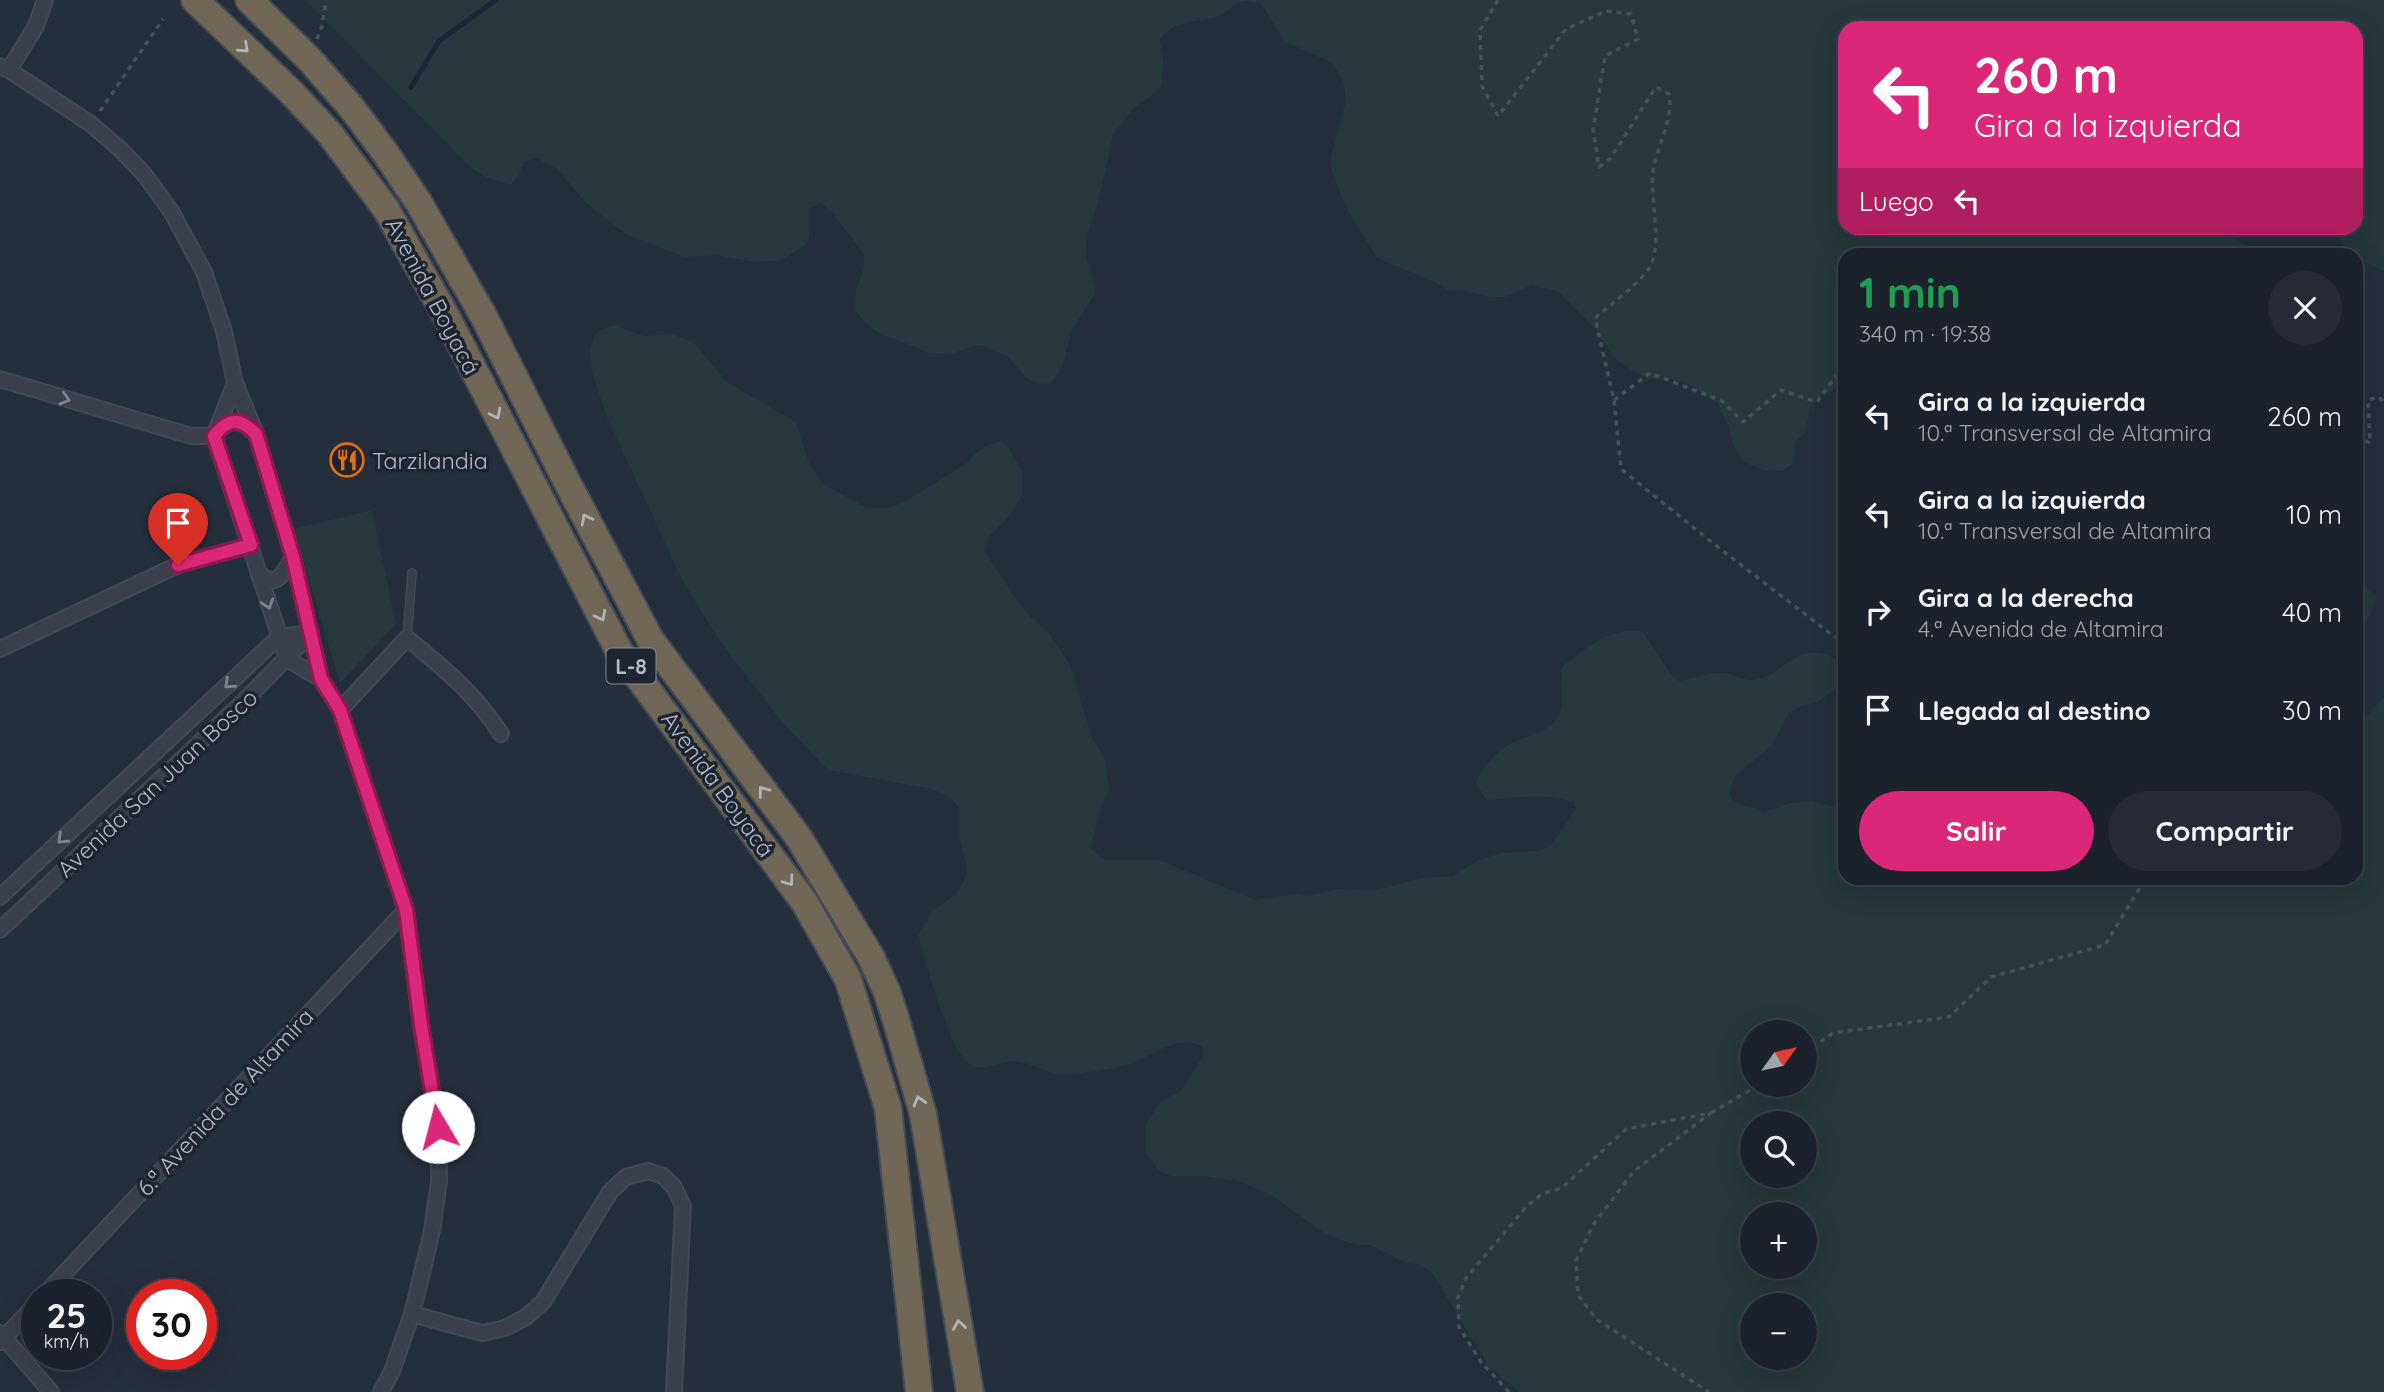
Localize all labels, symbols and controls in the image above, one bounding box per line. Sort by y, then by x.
one-way arrow [236,39,249,52]
text: 260 m [1974,44,2118,105]
icon: left [1859,49,1950,140]
text: Gira a la izquierda [1974,105,2242,145]
icon: left [1948,182,1986,220]
text: Luego [1859,185,1934,218]
street label: Avenida Boyacá [380,213,486,379]
text: 1 min [1859,266,1961,319]
button: close [2268,271,2342,345]
text: 340 m · 19:38 [1859,319,1991,348]
text: Gira a la izquierda [1918,385,2146,418]
one-way arrow [59,390,71,405]
icon: left [1859,397,1897,435]
text: 260 m [2267,400,2342,433]
one-way arrow [488,407,502,419]
text: 10.ª Transversal de Altamira [1918,418,2212,447]
restaurant icon: Tarzilandia [328,441,366,479]
place label: Tarzilandia [372,446,488,475]
text: Gira a la izquierda [1918,483,2146,516]
pin [148,493,208,565]
icon: left [1859,495,1897,533]
text: 10 m [2286,498,2342,531]
icon: arrive [159,504,197,542]
one-way arrow [581,514,595,526]
text: 10.ª Transversal de Altamira [1918,516,2212,545]
text: Gira a la derecha [1918,581,2134,614]
icon: right [1859,593,1897,631]
text: 40 m [2282,596,2342,629]
one-way arrow [260,598,275,610]
one-way arrow [593,609,606,621]
text: 4.ª Avenida de Altamira [1918,614,2164,643]
road number: L-8 [606,648,656,684]
one-way arrow [224,676,237,689]
street label: Avenida San Juan Bosco [51,683,263,883]
icon: arrive [1859,691,1897,729]
text: Llegada al destino [1918,694,2151,727]
text: 30 m [2282,694,2342,727]
street label: Avenida Boyacá [655,705,781,863]
one-way arrow [759,786,772,799]
button: Salir [1859,791,2094,871]
button: Compartir [2108,791,2342,871]
one-way arrow [57,831,70,843]
one-way arrow [781,873,793,886]
street label: 6.ª Avenida de Altamira [131,1002,319,1202]
north arrow [1740,1020,1816,1097]
map controls [1740,1020,1817,1370]
position arrow [401,1090,475,1164]
one-way arrow [913,1095,927,1107]
button: search [1740,1111,1817,1188]
button: + [1740,1202,1817,1279]
speed limit sign: 30 [126,1279,217,1370]
text: 25 [46,1293,87,1337]
button: − [1740,1293,1817,1370]
one-way arrow [952,1319,967,1331]
text: km/h [44,1330,89,1353]

